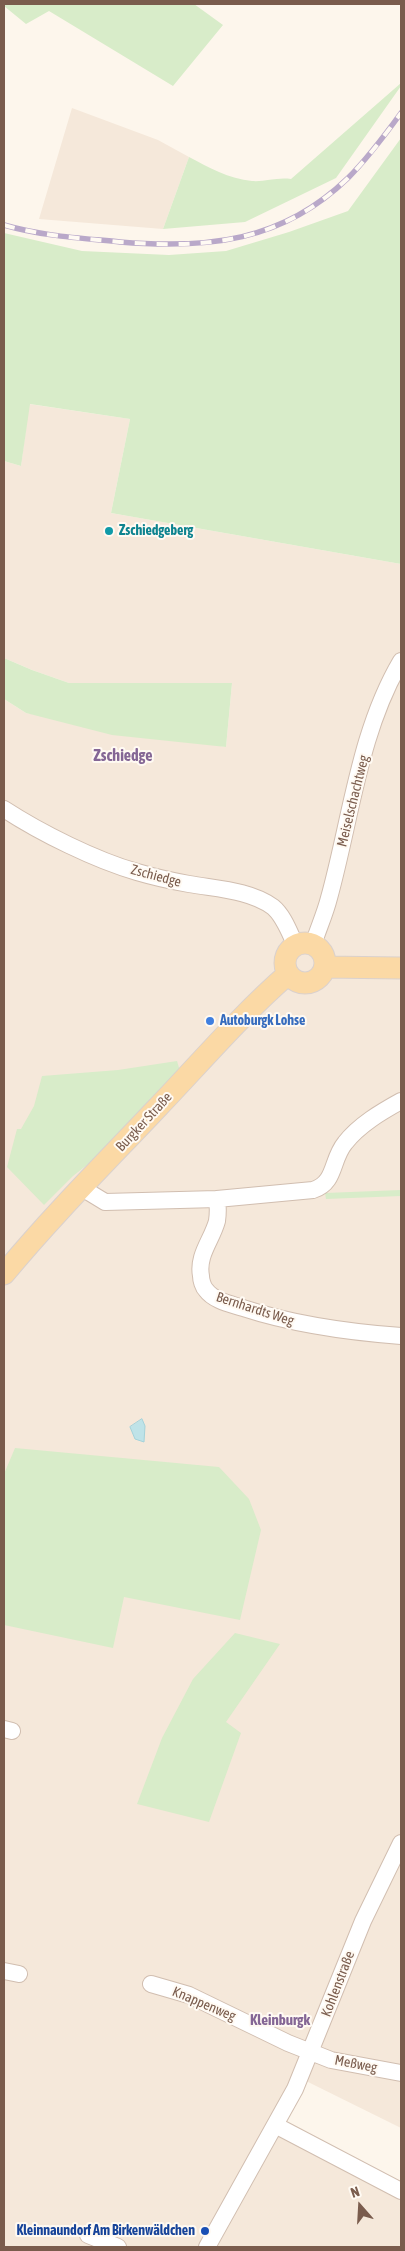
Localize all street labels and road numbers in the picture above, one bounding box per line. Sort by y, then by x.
street label: Meiselschachtweg [333,753,373,849]
street label: Zschiedge [129,861,183,891]
street label: Burgker Straße [112,1089,176,1155]
street label: Bernhardts Weg [214,1288,296,1330]
street label: Kohlenstraße [318,1949,358,2019]
street label: Knappenweg [170,1983,238,2025]
street label: Meßweg [333,2052,379,2076]

